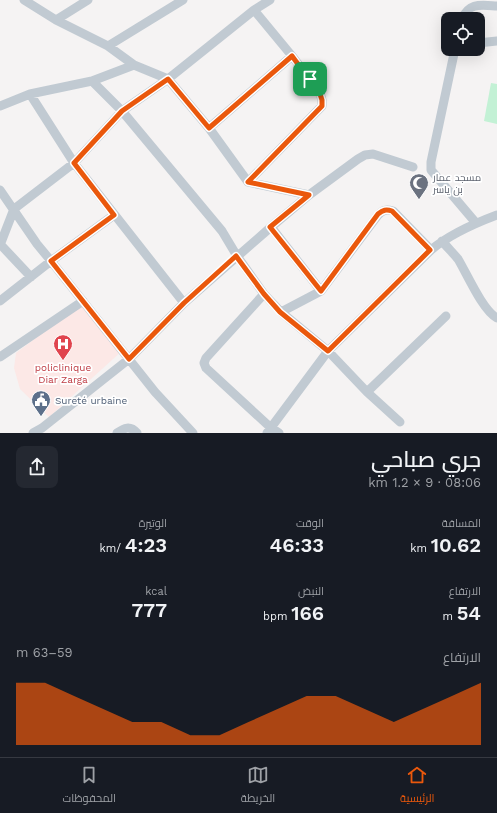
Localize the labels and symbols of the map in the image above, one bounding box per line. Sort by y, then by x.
pin [293,62,327,96]
mosque icon: مسجد عمار بن ياسر [408,172,430,200]
place label: مسجد عمار بن ياسر [432,172,481,196]
hospital icon: policlinique Diar Zarga [52,333,74,361]
place label: policlinique Diar Zarga [35,362,91,385]
public building icon: Sureté urbaine [30,389,52,417]
place label: Sureté urbaine [55,395,127,406]

